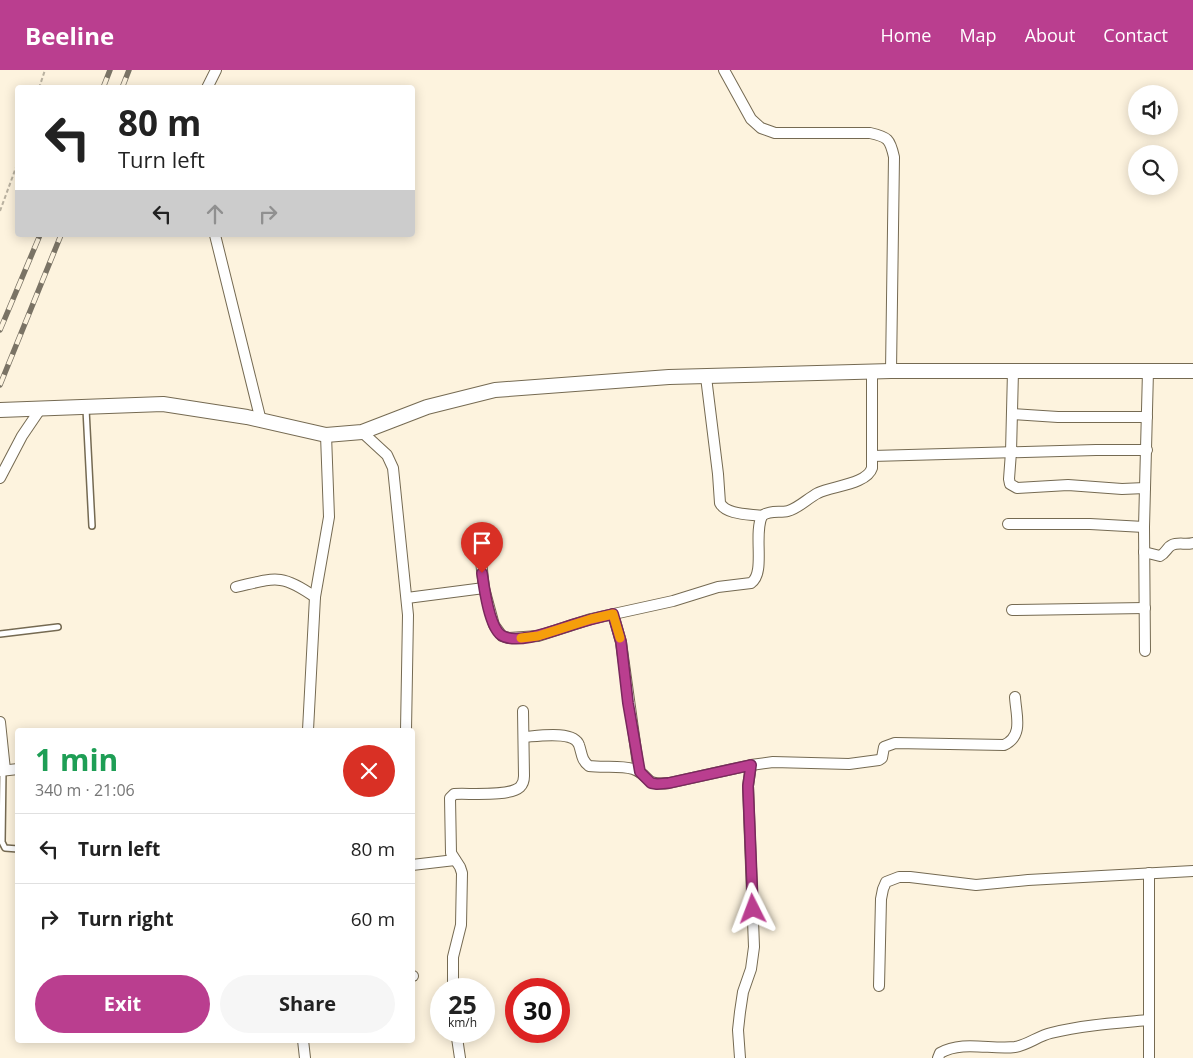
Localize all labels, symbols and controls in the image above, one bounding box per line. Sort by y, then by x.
text: Beeline [25,19,114,52]
text: Home [881,23,931,47]
text: Map [959,23,997,47]
text: About [1025,23,1075,47]
text: Contact [1103,23,1168,47]
map controls [1128,85,1178,195]
button: sound [1128,85,1178,135]
text: 80 m [118,99,201,146]
icon: left [35,105,100,170]
text: Turn left [118,144,205,174]
button: search [1128,145,1178,195]
icon: left [148,200,176,228]
icon: ahead [201,200,229,228]
icon: right [254,200,282,228]
pin [461,522,503,573]
icon: arrive [468,529,496,557]
text: 1 min [35,739,118,780]
button: close [343,745,395,797]
text: 340 m · 21:06 [35,779,135,801]
icon: left [35,835,63,863]
text: Turn left [78,836,160,862]
text: 80 m [351,836,395,862]
position arrow [726,882,778,934]
icon: right [35,905,63,933]
text: Turn right [78,906,173,932]
text: 60 m [351,906,395,932]
button: Exit [35,975,210,1033]
button: Share [220,975,395,1033]
speed limit sign: 30 [505,978,570,1043]
text: 25 [448,987,477,1021]
text: km/h [448,1014,477,1031]

